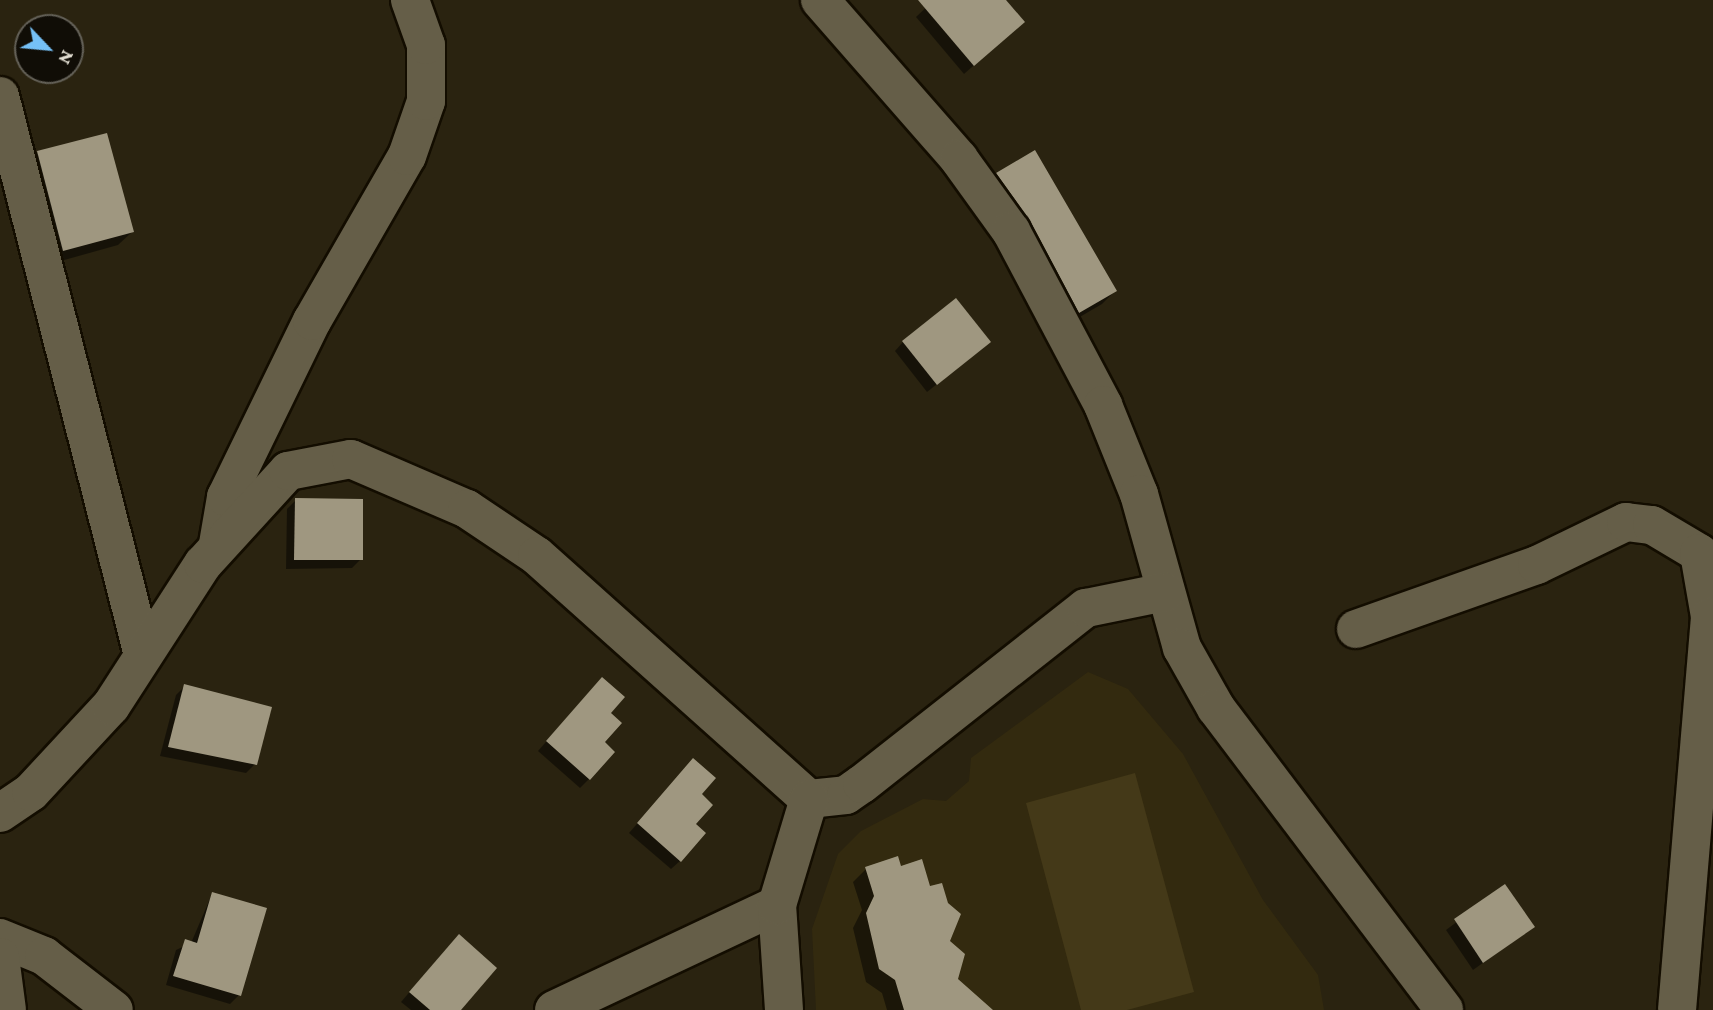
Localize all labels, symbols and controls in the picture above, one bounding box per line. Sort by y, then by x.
north arrow [14,14,84,84]
text: N [54,47,79,68]

